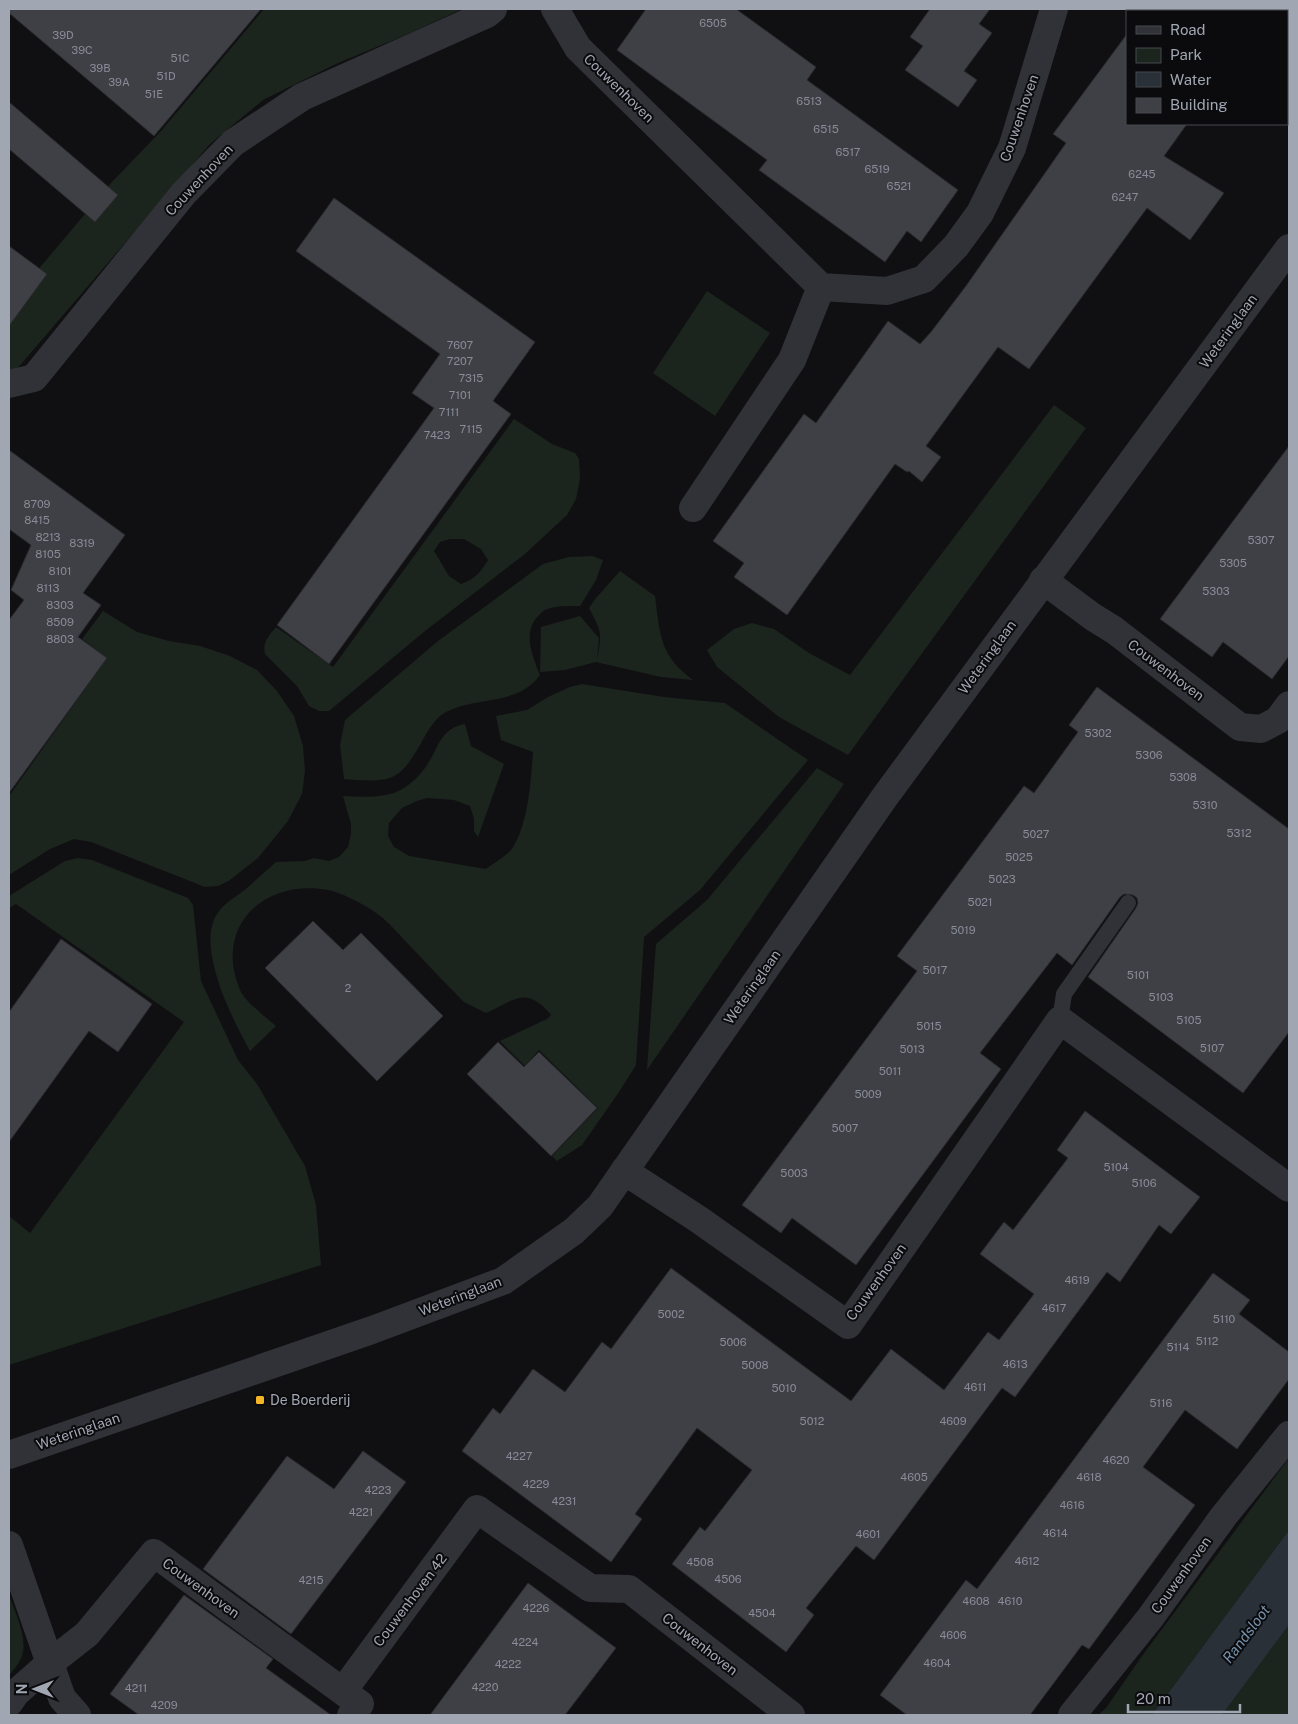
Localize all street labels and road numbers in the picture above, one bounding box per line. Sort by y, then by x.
street label: Couwenhoven [581,51,657,125]
street label: Couwenhoven [997,72,1041,164]
street label: Couwenhoven [162,141,236,219]
street label: Weteringlaan [1196,291,1260,371]
street label: Weteringlaan [955,617,1019,697]
street label: Couwenhoven [1125,636,1207,704]
street label: Weteringlaan [720,947,784,1027]
street label: Couwenhoven [843,1240,909,1324]
street label: Weteringlaan [417,1273,503,1319]
street label: Weteringlaan [34,1409,122,1453]
street label: Couwenhoven [1148,1533,1214,1617]
street label: Couwenhoven 42 [370,1551,450,1649]
street label: Couwenhoven [159,1555,243,1621]
street label: Couwenhoven [659,1610,741,1678]

